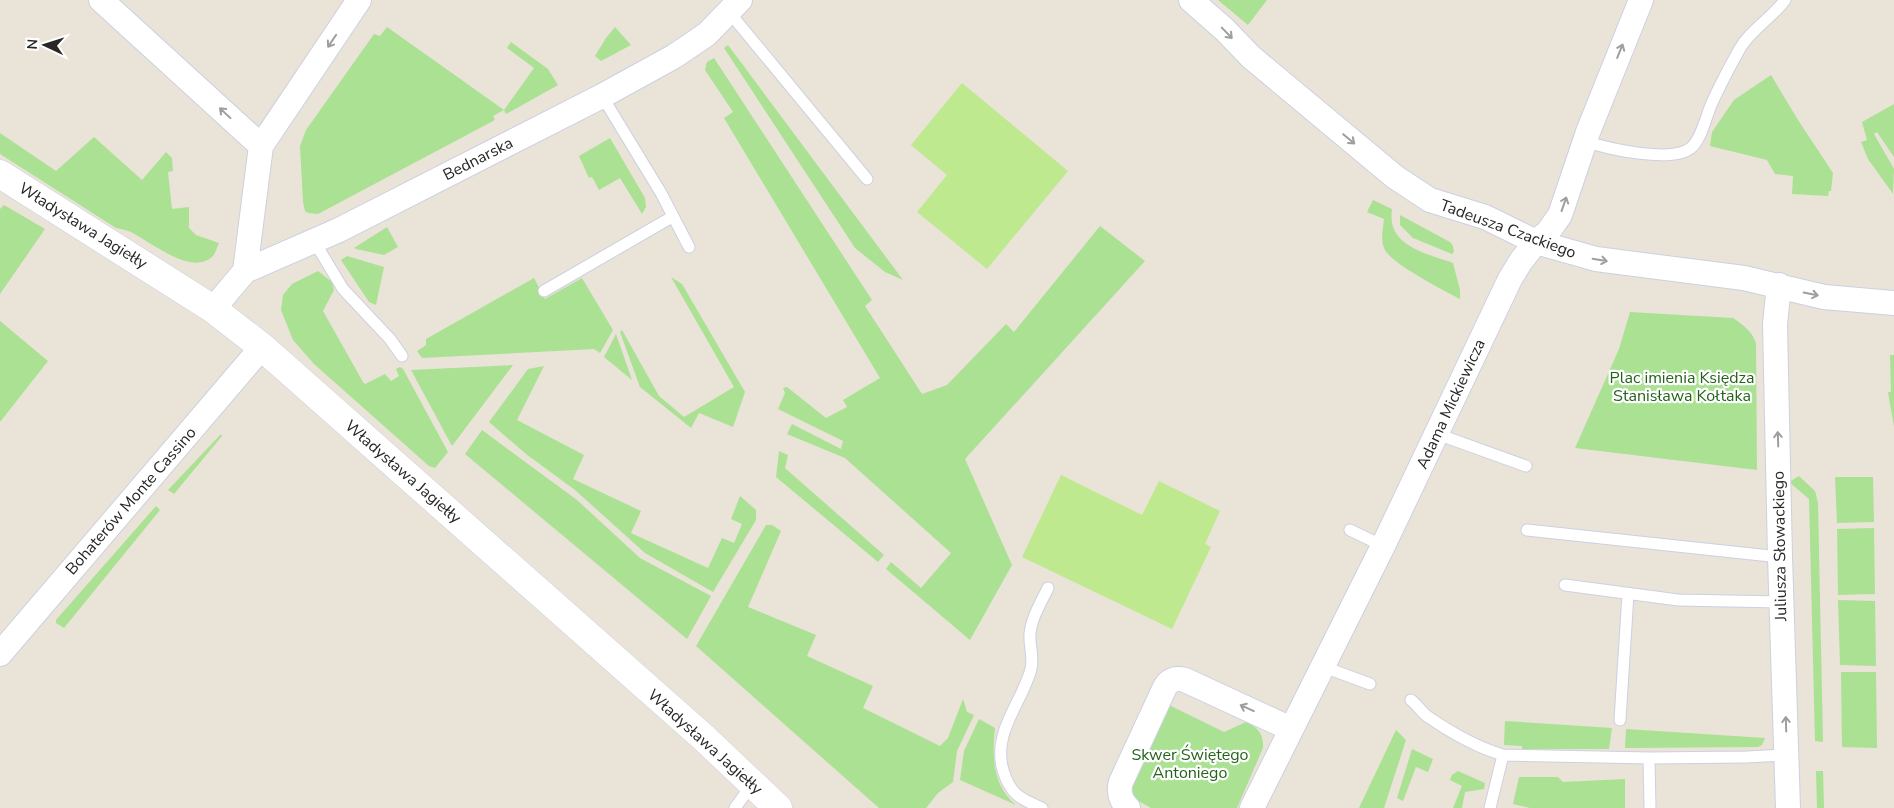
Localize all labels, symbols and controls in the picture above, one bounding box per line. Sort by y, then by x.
north arrow [20,20,70,70]
one-way arrow [1221,26,1233,39]
one-way arrow [327,33,337,47]
text: N [23,38,42,50]
one-way arrow [1616,44,1625,60]
one-way arrow [219,107,232,119]
street label: Bednarska [439,132,517,186]
one-way arrow [1343,134,1356,145]
street label: Władysława Jagiełły [15,178,152,275]
street label: Tadeusza Czackiego [1437,194,1579,264]
one-way arrow [1560,197,1569,212]
one-way arrow [1591,255,1607,265]
one-way arrow [1803,290,1819,299]
street label: Adama Mickiewicza [1411,335,1491,473]
park label: Plac imienia Księdza Stanisława Kołtaka [1610,367,1754,407]
street label: Władysława Jagiełły [340,415,467,529]
street label: Bohaterów Monte Cassino [61,422,201,580]
one-way arrow [1773,432,1783,448]
street label: Juliusza Słowackiego [1768,471,1792,622]
street label: Władysława Jagiełły [643,684,768,800]
one-way arrow [1240,703,1255,713]
one-way arrow [1781,717,1790,733]
park label: Skwer Świętego Antoniego [1132,744,1249,784]

